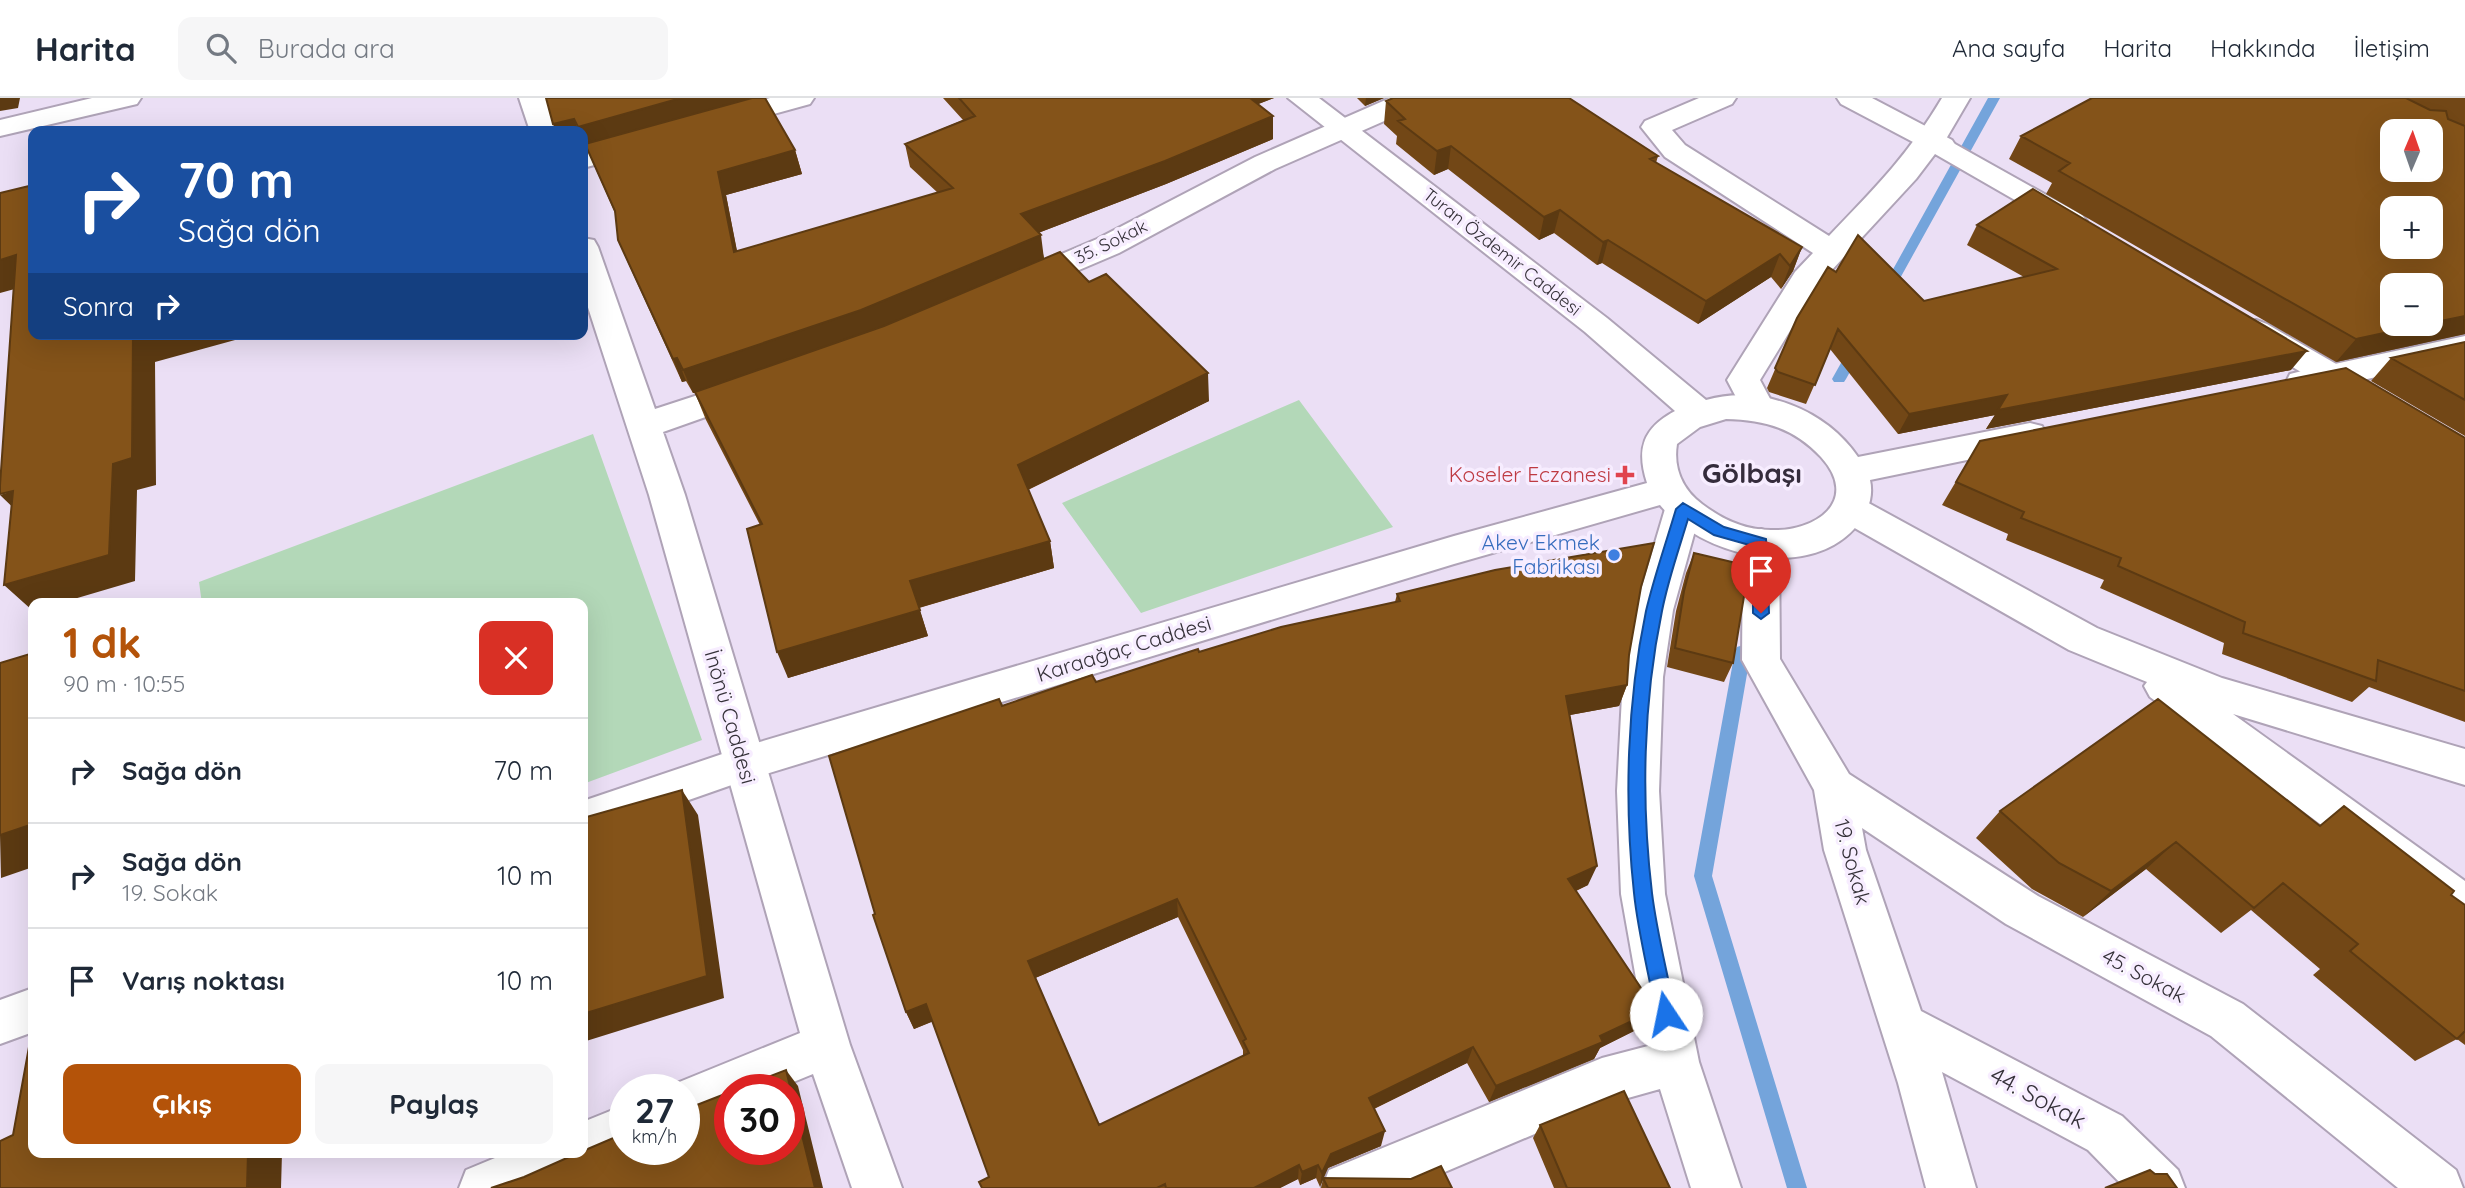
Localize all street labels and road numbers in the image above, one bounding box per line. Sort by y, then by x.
street label: Turan Özdemir Caddesi [1419,183,1586,320]
street label: 35. Sokak [1071,214,1151,269]
street label: Karaağaç Caddesi [1033,609,1214,687]
street label: İnönü Caddesi [699,647,762,787]
street label: 19. Sokak [1829,816,1877,908]
street label: 45. Sokak [2098,942,2191,1008]
street label: 44. Sokak [1985,1059,2092,1135]

